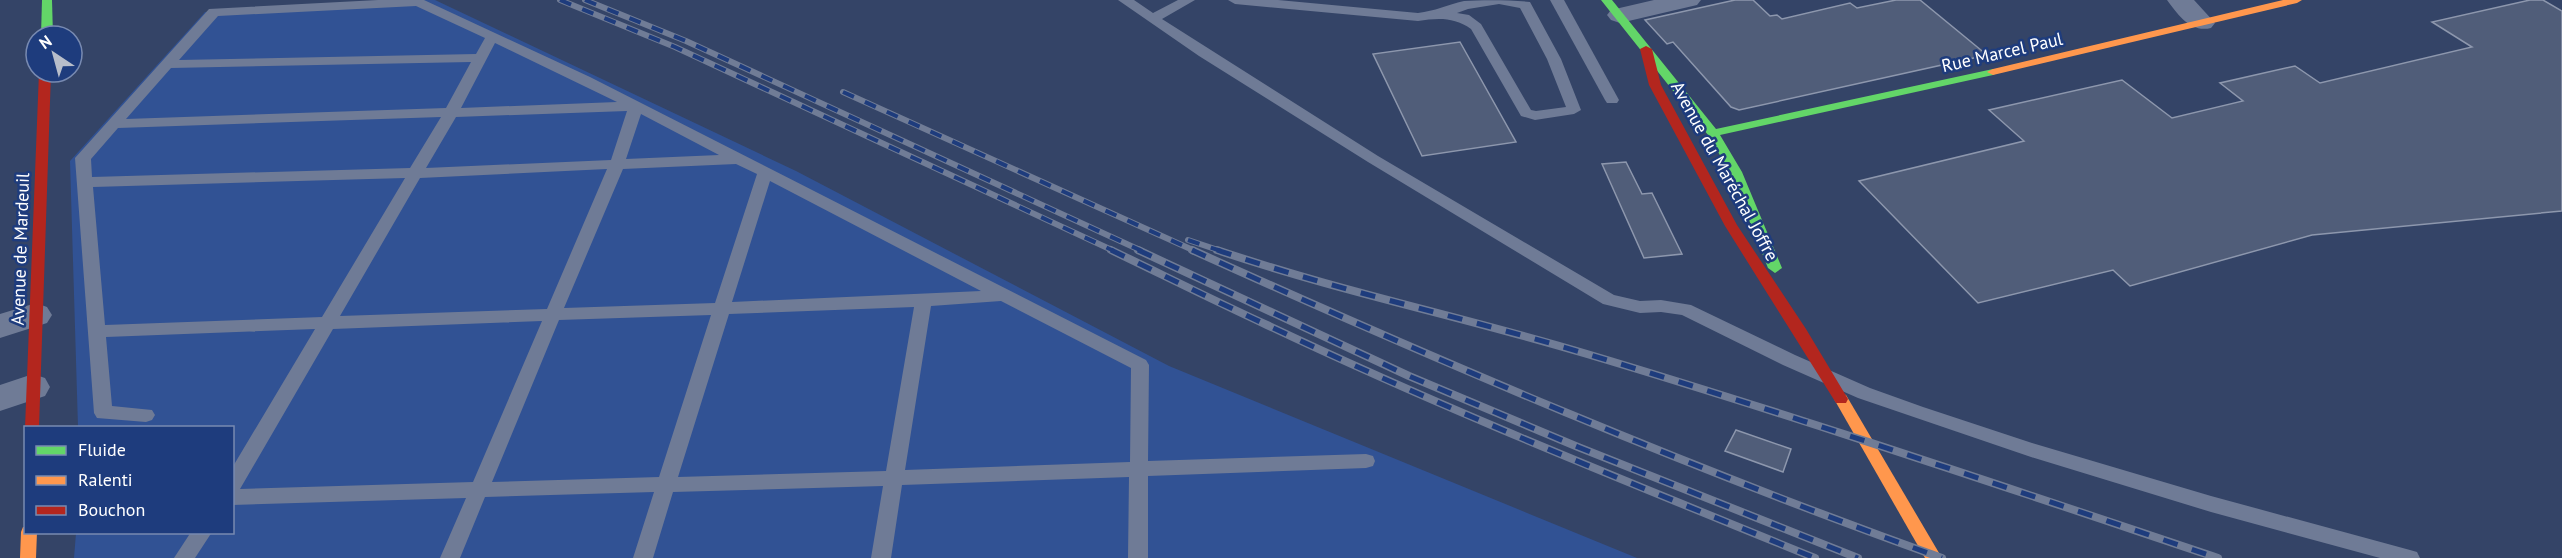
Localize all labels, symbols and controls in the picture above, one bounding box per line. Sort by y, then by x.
north arrow [24,24,84,84]
street label: Rue Marcel Paul [1939,27,2066,77]
text: N [35,31,55,53]
street label: Avenue du Maréchal Joffre [1666,77,1784,265]
street label: Avenue de Mardeuil [6,172,34,326]
legend [24,426,234,534]
text: Fluide [78,438,126,461]
text: Ralenti [78,468,133,491]
text: Bouchon [78,498,145,521]

